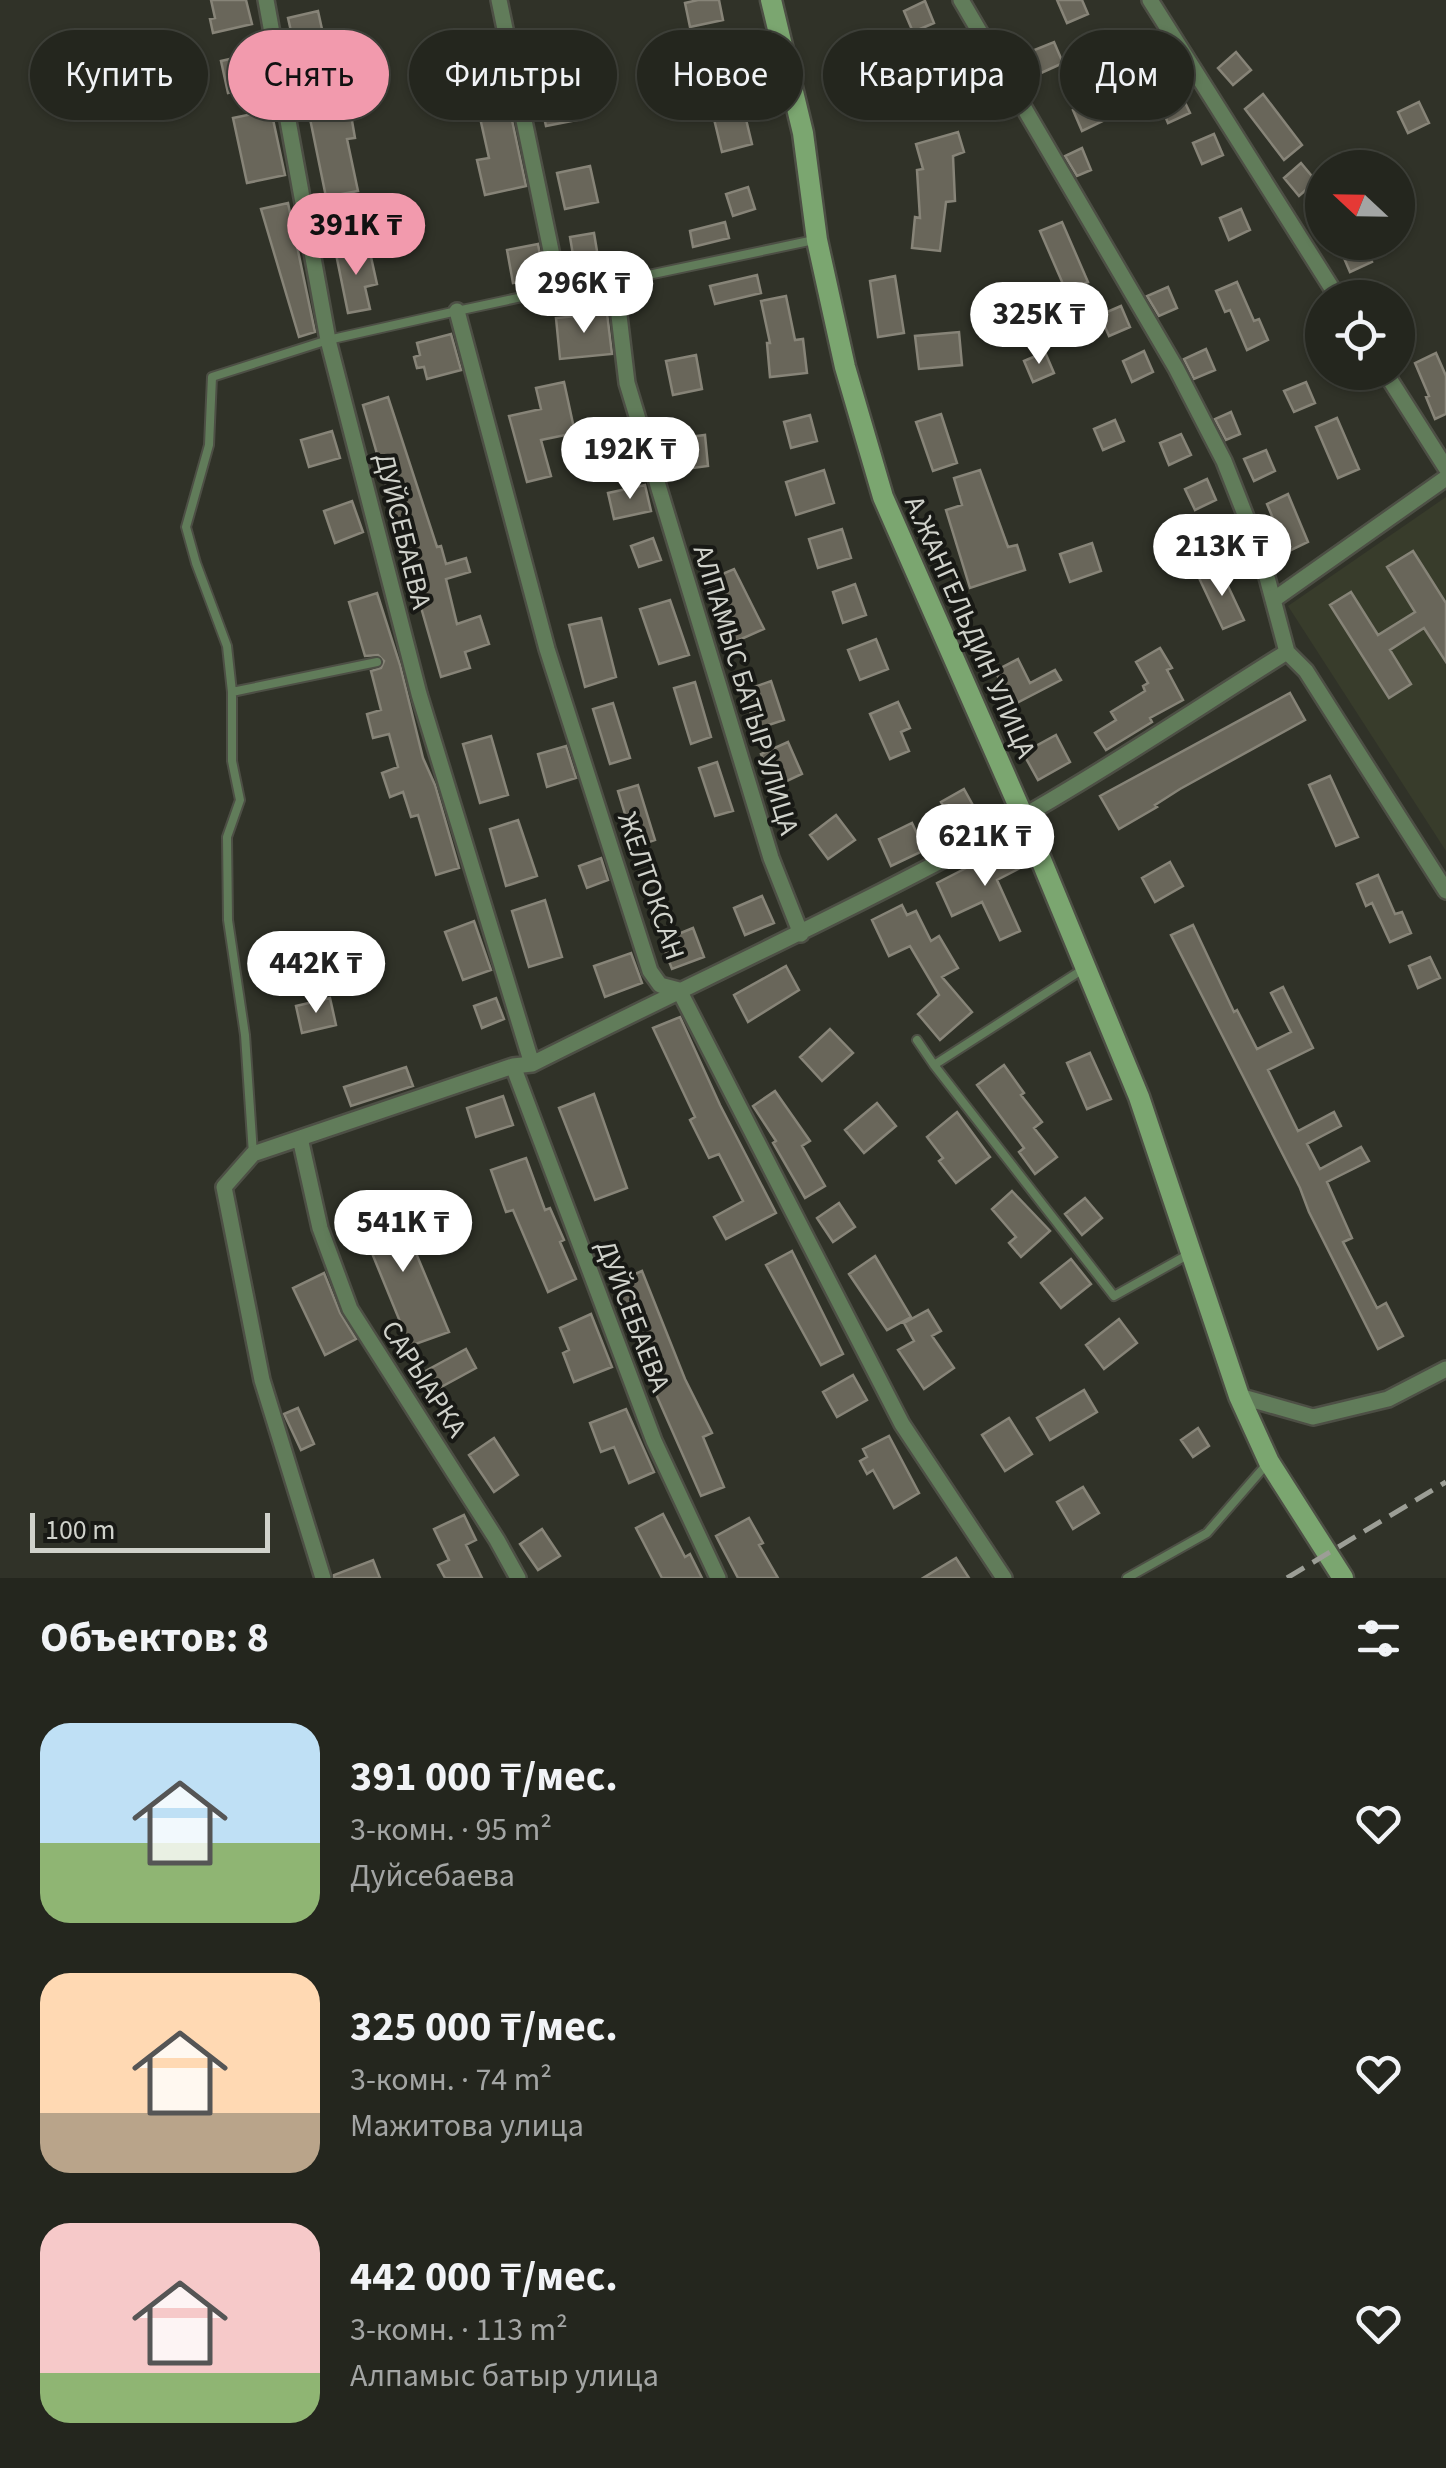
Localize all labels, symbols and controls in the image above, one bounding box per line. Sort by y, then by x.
chip: Купить [30,30,208,120]
chip: Снять [228,30,389,120]
chip: Фильтры [409,30,617,120]
chip: Новое [637,30,803,120]
chip: Квартира [823,30,1040,120]
chip: Дом [1060,30,1194,120]
north arrow [1305,150,1415,260]
map controls [1305,150,1415,390]
pin: 391K ₸ [275,193,437,278]
text: 391K ₸ [309,202,403,248]
pin: 296K ₸ [503,251,665,336]
text: 296K ₸ [537,260,631,306]
button: locate [1305,280,1415,390]
pin: 325K ₸ [958,282,1120,367]
text: 325K ₸ [992,291,1086,337]
pin: 192K ₸ [549,417,711,502]
text: 192K ₸ [583,426,677,472]
street label: ДУЙСЕБАЕВА [364,449,442,614]
street label: А.ЖАНГЕЛЬДИН УЛИЦА [894,489,1046,765]
pin: 213K ₸ [1141,514,1303,599]
text: 213K ₸ [1175,523,1269,569]
street label: АЛПАМЫС БАТЫР УЛИЦА [683,540,809,841]
pin: 621K ₸ [904,804,1066,889]
street label: ЖЕЛТОКСАН [607,807,695,965]
text: 621K ₸ [938,813,1032,859]
pin: 442K ₸ [235,931,397,1016]
text: 442K ₸ [269,940,363,986]
pin: 541K ₸ [322,1190,484,1275]
text: 541K ₸ [356,1199,450,1245]
street label: ДУЙСЕБАЕВА [586,1234,680,1398]
street label: САРЫАРКА [371,1313,477,1446]
scale bar [30,1508,270,1552]
text: 100 m [45,1510,116,1550]
text: Объектов: 8 [40,1608,269,1668]
icon: filters [1351,1611,1406,1666]
text: 391 000 ₸/мес. [350,1747,618,1807]
icon: home [120,1763,240,1883]
icon: heart [1351,1796,1406,1851]
text: 3-комн. · 95 m² [350,1807,552,1853]
text: Дуйсебаева [350,1853,515,1899]
text: 325 000 ₸/мес. [350,1997,618,2057]
icon: home [120,2013,240,2133]
icon: heart [1351,2046,1406,2101]
text: 3-комн. · 74 m² [350,2057,552,2103]
text: Мажитова улица [350,2103,584,2149]
text: 442 000 ₸/мес. [350,2247,618,2307]
icon: home [120,2263,240,2383]
icon: heart [1351,2296,1406,2351]
text: 3-комн. · 113 m² [350,2307,568,2353]
text: Алпамыс батыр улица [350,2353,659,2399]

